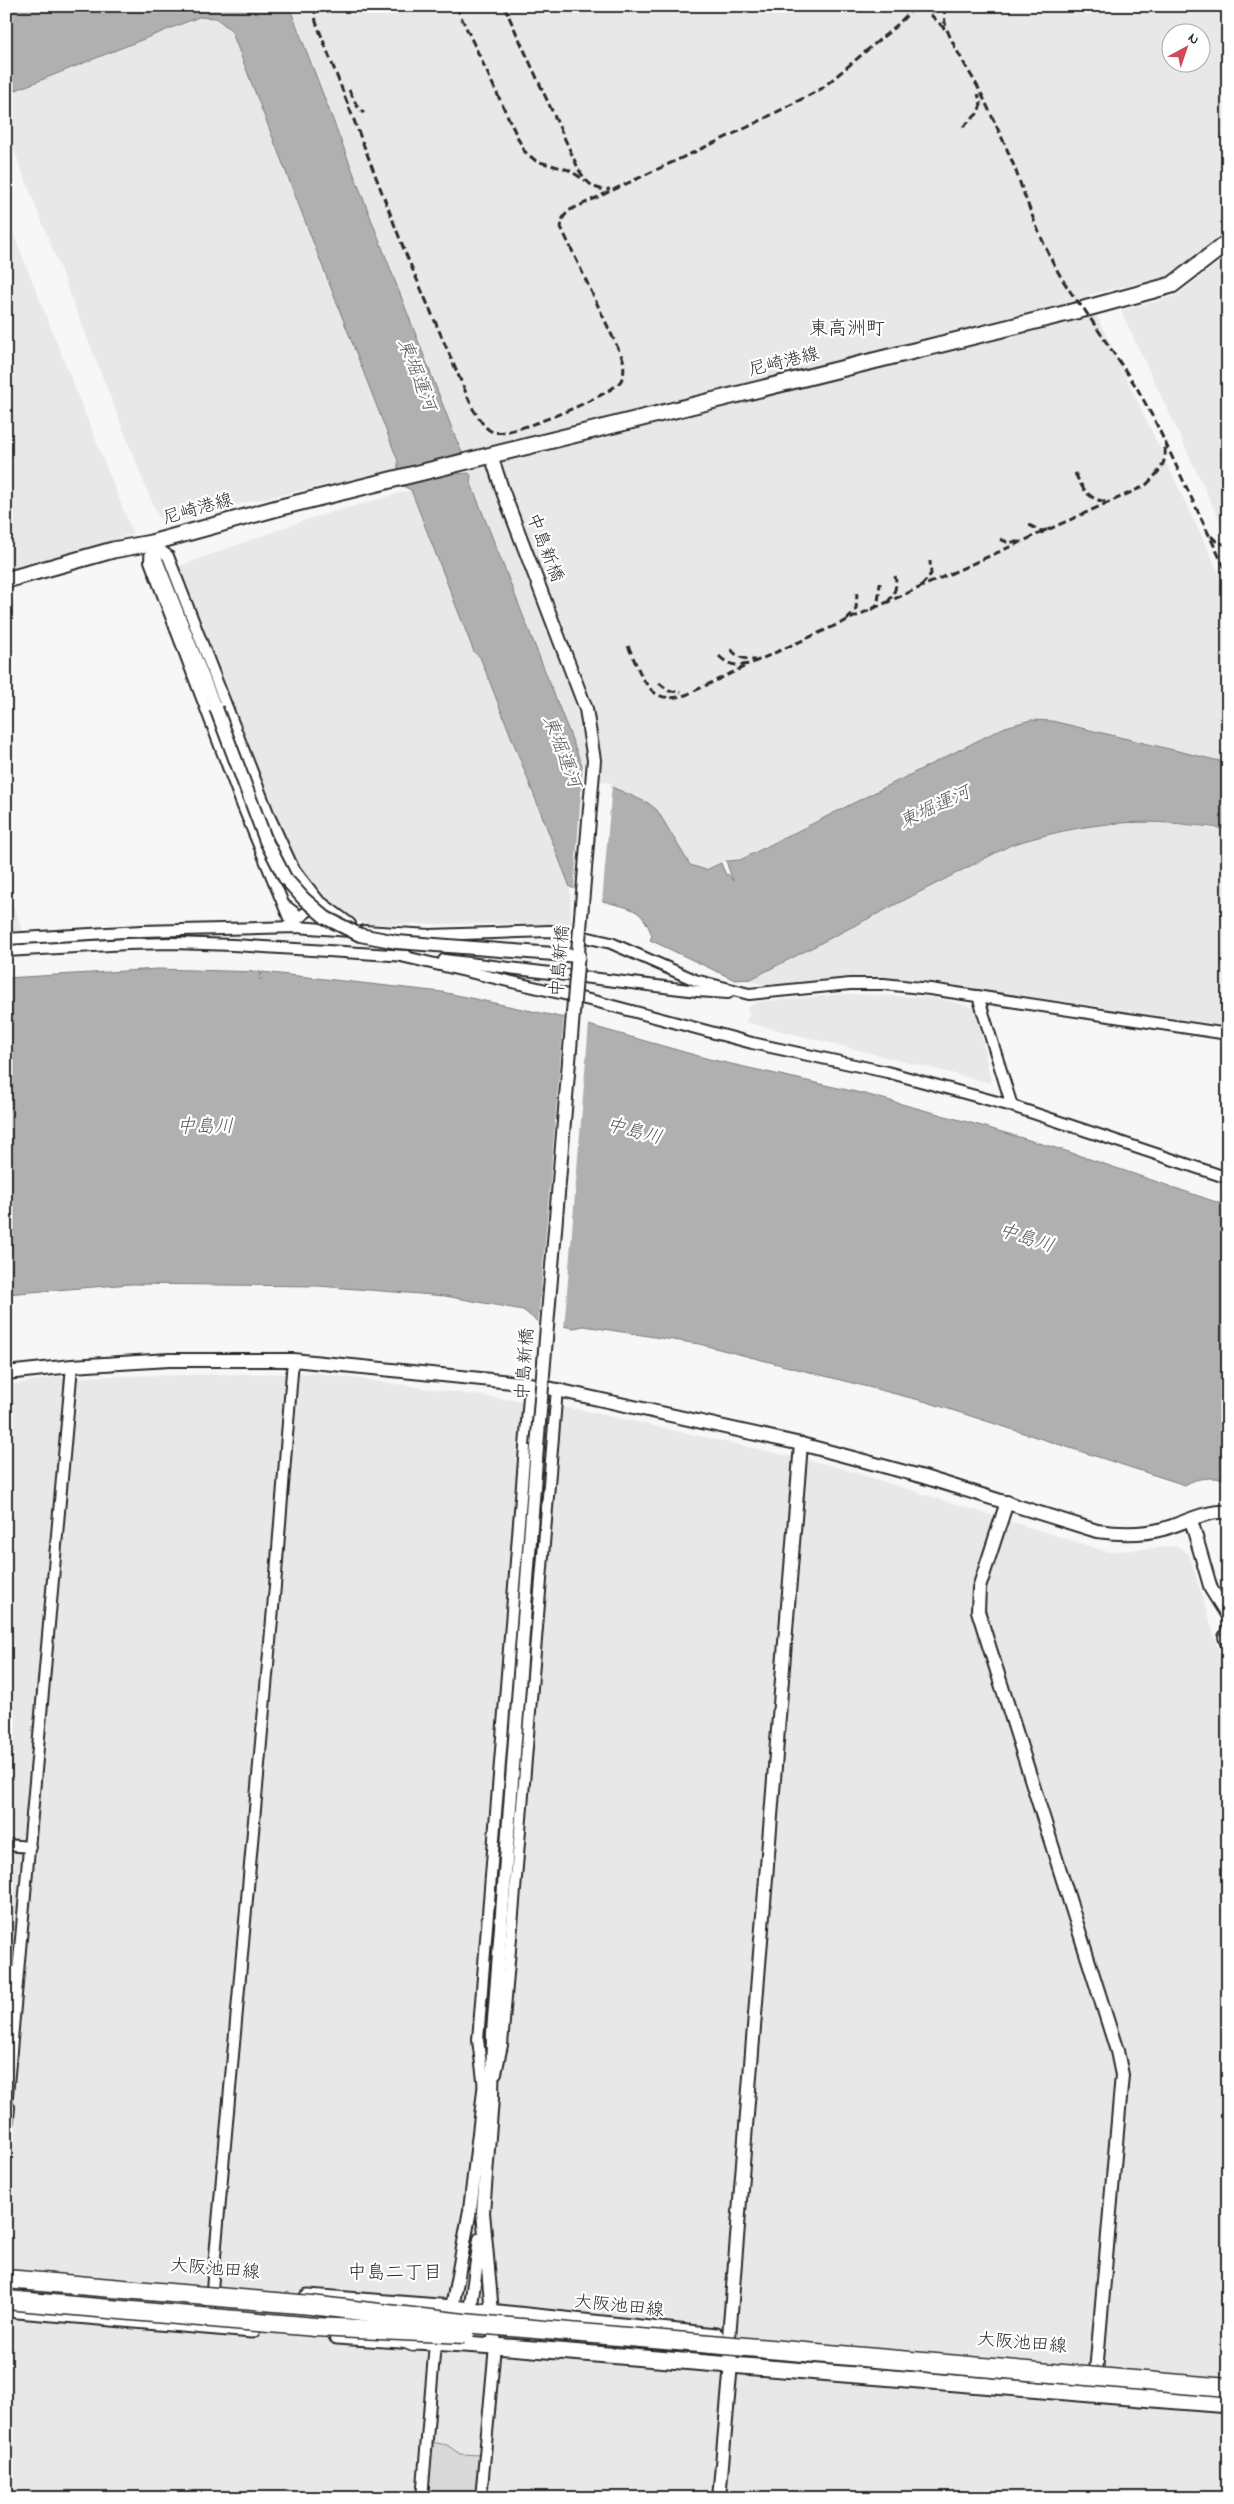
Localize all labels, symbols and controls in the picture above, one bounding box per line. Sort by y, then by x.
north arrow [1162,22,1212,72]
text: N [1183,28,1204,50]
district label: 東高洲町 [809,316,885,343]
water label: 東堀運河 [390,335,443,418]
street label: 尼崎港線 [746,342,822,384]
street label: 尼崎港線 [160,488,236,532]
street label: 中島新橋 [519,510,569,586]
water label: 東堀運河 [535,712,588,795]
water label: 東堀運河 [895,778,978,836]
street label: 中島新橋 [545,924,577,998]
water label: 中島川 [603,1112,665,1152]
water label: 中島川 [176,1114,234,1141]
water label: 中島川 [995,1217,1057,1261]
street label: 中島新橋 [511,1327,541,1401]
street label: 大阪池田線 [169,2253,261,2287]
district label: 中島二丁目 [347,2260,443,2287]
street label: 大阪池田線 [573,2289,665,2325]
street label: 大阪池田線 [976,2327,1068,2361]

